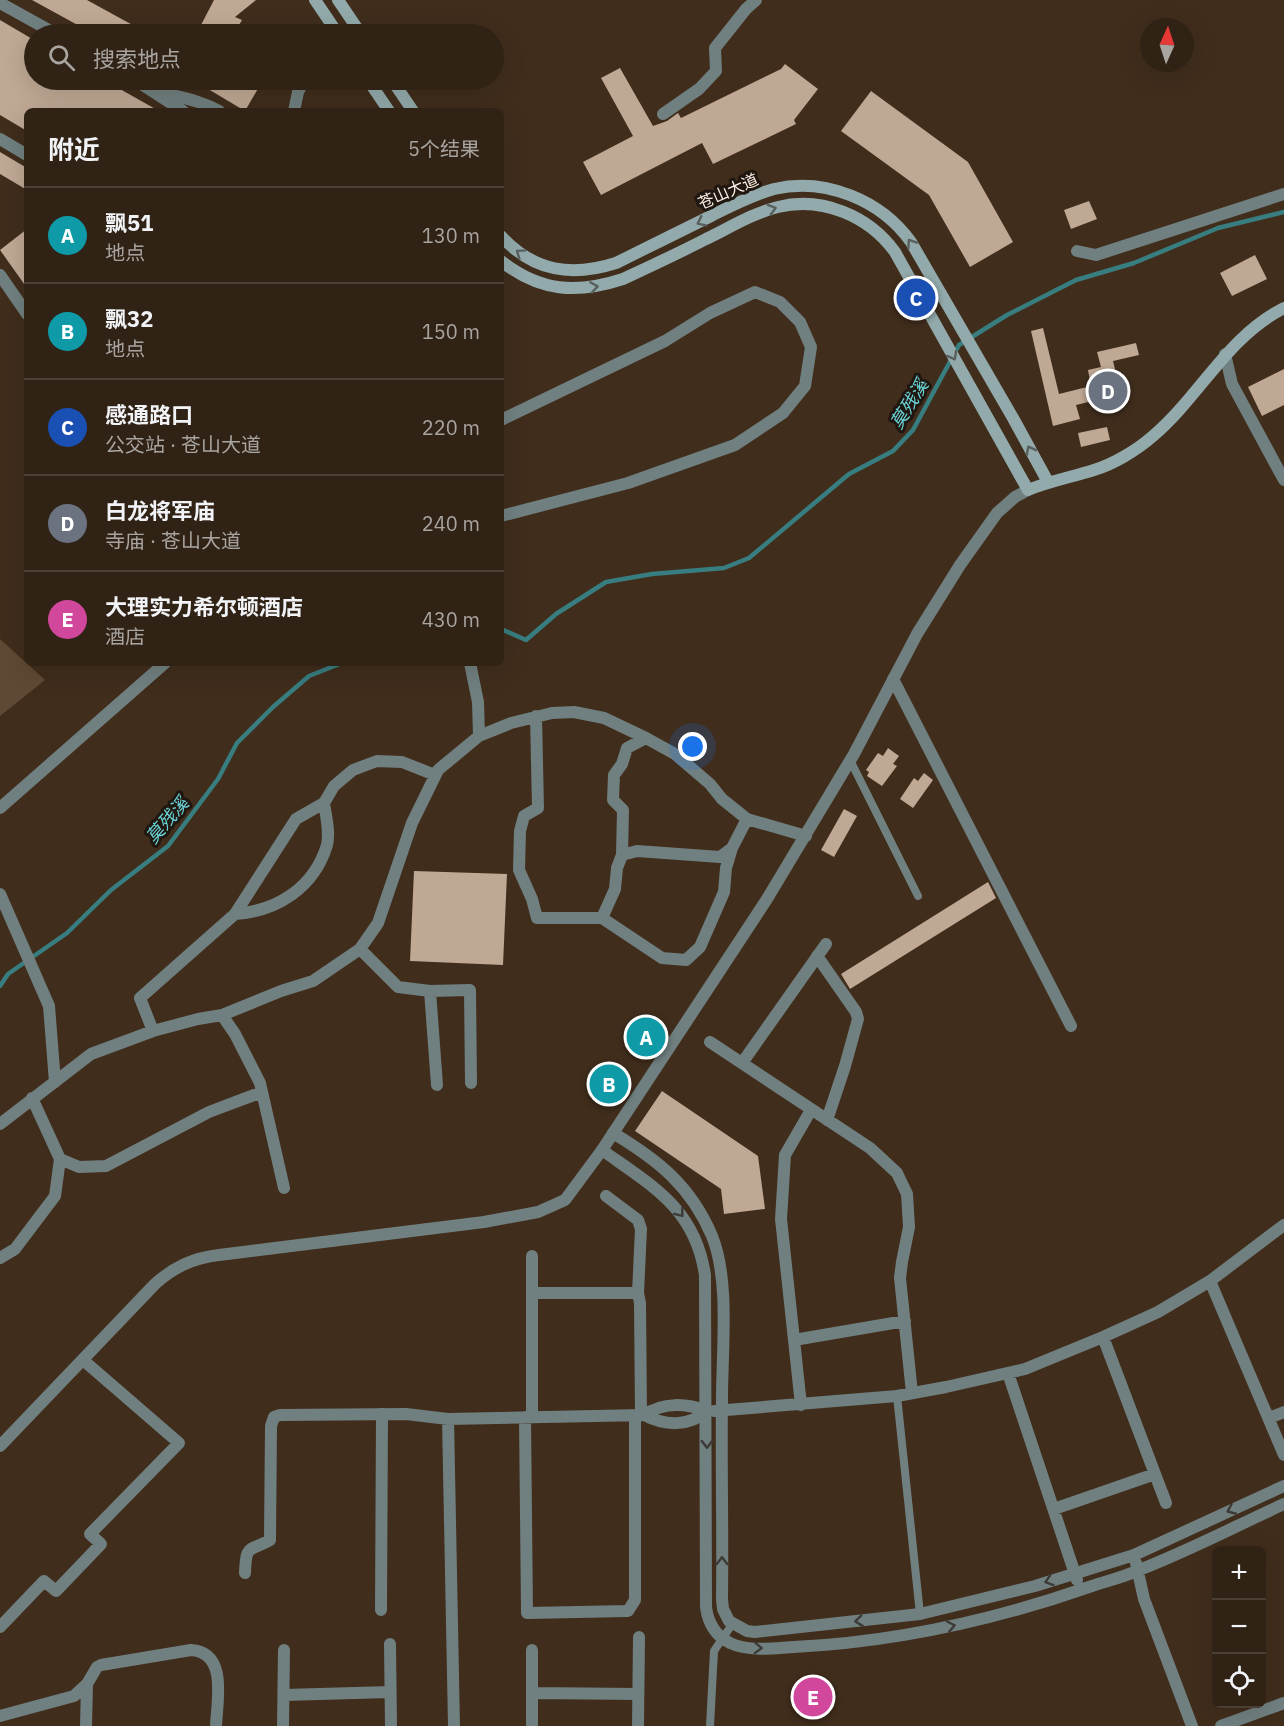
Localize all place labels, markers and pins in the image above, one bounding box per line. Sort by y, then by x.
pin: C [896,276,936,320]
pin: D [1088,368,1128,414]
pin: A [626,1014,666,1060]
pin: B [590,1062,628,1106]
pin: E [794,1674,832,1720]

